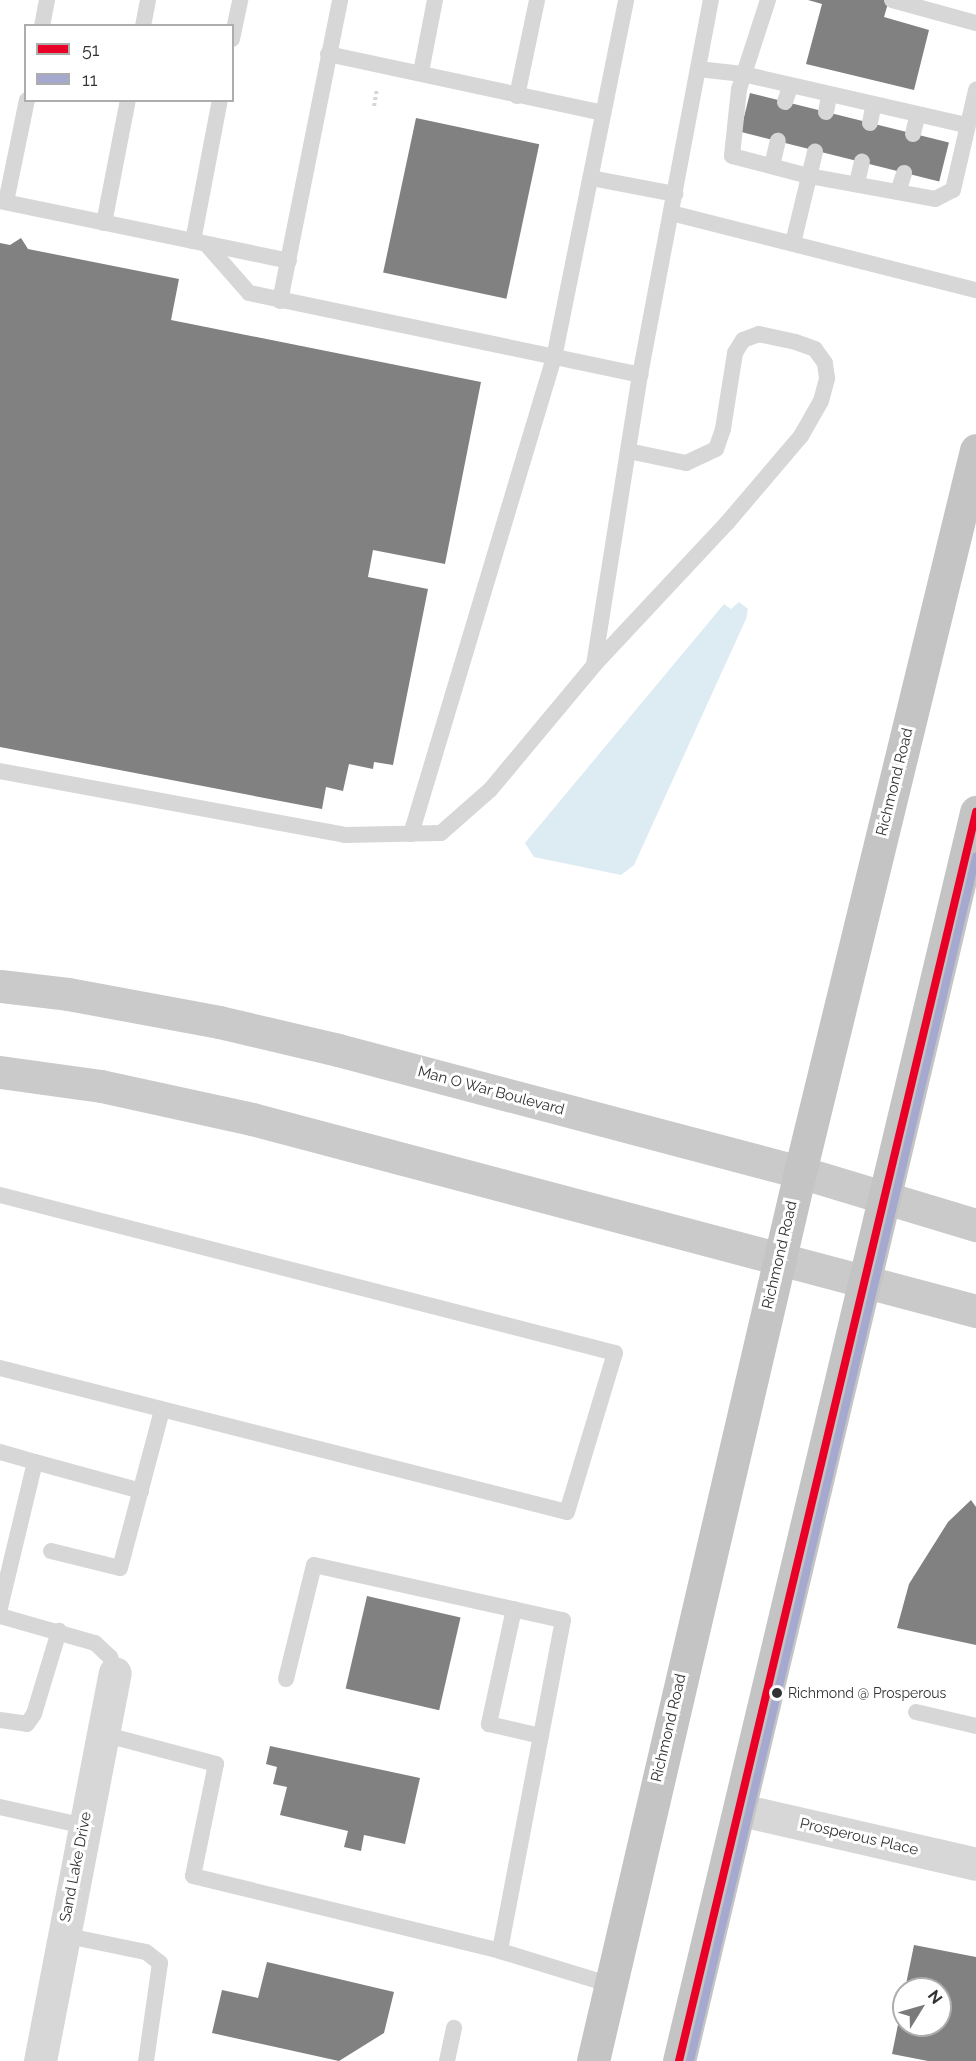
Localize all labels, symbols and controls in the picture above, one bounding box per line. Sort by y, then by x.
legend [24,24,234,102]
text: 51 [82,39,100,60]
text: 11 [82,69,97,90]
street label: Richmond Road [873,726,917,838]
street label: Man O War Boulevard [415,1063,567,1119]
street label: Richmond Road [759,1199,801,1311]
street label: Richmond Road [648,1672,690,1784]
place label: Richmond @ Prosperous [788,1685,946,1701]
marker: Richmond @ Prosperous [771,1687,783,1699]
street label: Sand Lake Drive [56,1810,96,1924]
street label: Prosperous Place [798,1815,920,1859]
north arrow [892,1977,952,2037]
text: N [924,1986,946,2008]

